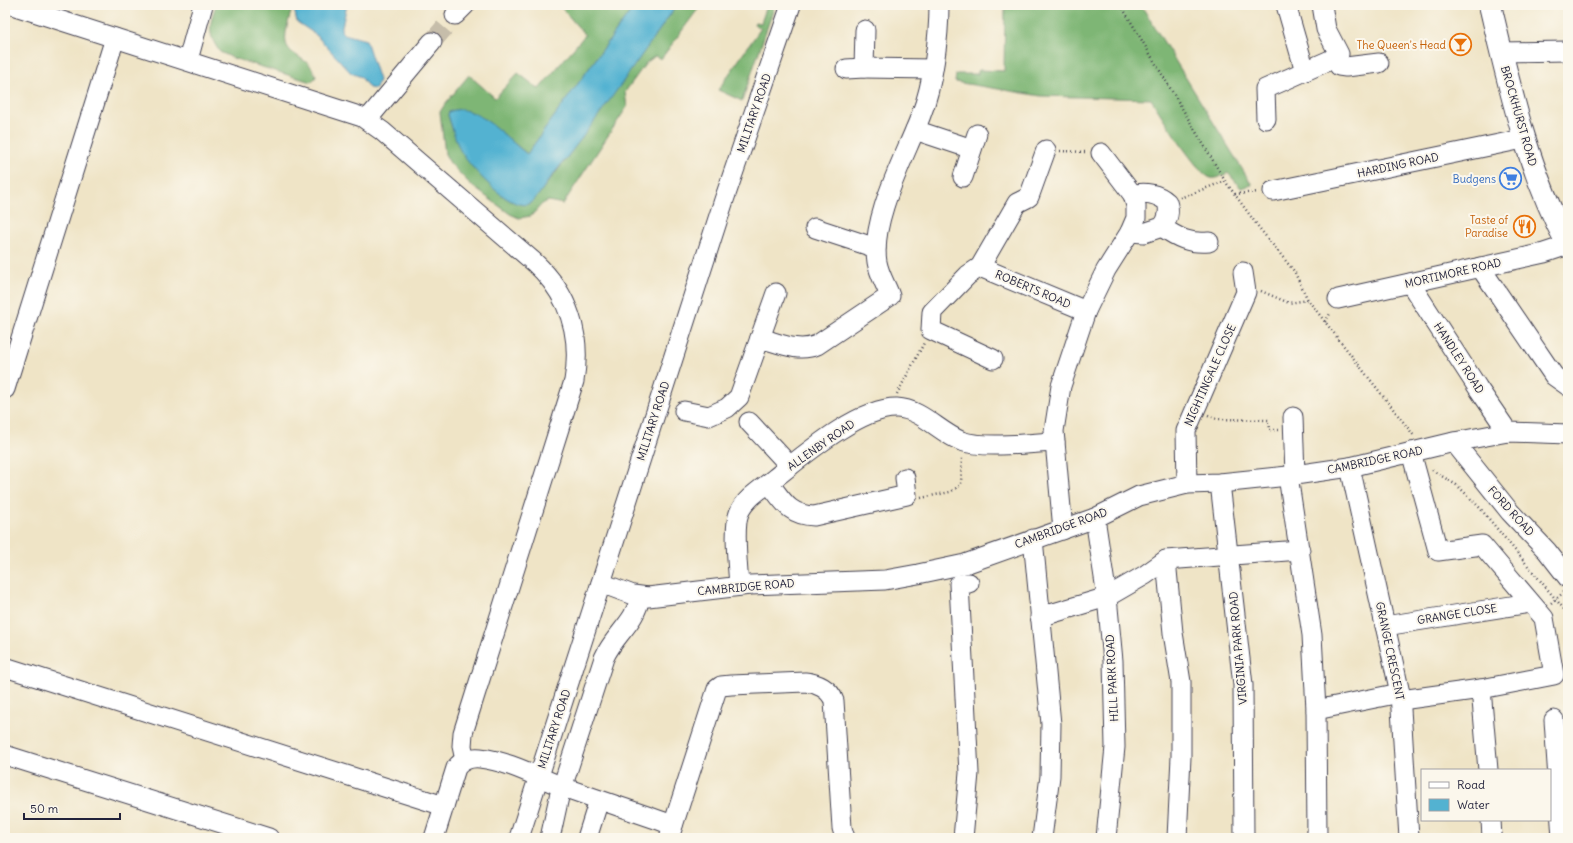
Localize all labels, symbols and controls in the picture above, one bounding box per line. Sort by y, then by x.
bar icon: The Queen's Head [1448,32,1474,58]
place label: The Queen's Head [1356,38,1447,52]
street label: BROCKHURST ROAD [1498,64,1540,168]
street label: MILITARY ROAD [734,71,774,154]
street label: HARDING ROAD [1356,150,1440,180]
supermarket icon: Budgens [1498,166,1524,192]
place label: Budgens [1453,172,1496,186]
place label: Taste of Paradise [1465,213,1508,240]
restaurant icon: Taste of Paradise [1511,213,1537,239]
street label: MORTIMORE ROAD [1403,255,1503,291]
street label: ROBERTS ROAD [993,267,1073,311]
street label: HANDLEY ROAD [1431,320,1487,396]
street label: NIGHTINGALE CLOSE [1181,322,1239,428]
street label: MILITARY ROAD [634,379,673,463]
street label: ALLENBY ROAD [785,416,858,473]
street label: CAMBRIDGE ROAD [1326,443,1424,477]
street label: FORD ROAD [1485,483,1537,539]
street label: CAMBRIDGE ROAD [1013,505,1109,551]
street label: CAMBRIDGE ROAD [697,576,795,598]
street label: VIRGINIA PARK ROAD [1226,591,1250,705]
street label: GRANGE CRESCENT [1373,600,1407,702]
street label: GRANGE CLOSE [1416,601,1498,627]
street label: HILL PARK ROAD [1103,634,1121,722]
street label: MILITARY ROAD [535,687,574,771]
legend [1421,769,1551,821]
text: Road [1457,777,1485,792]
scale bar [24,795,120,821]
text: Water [1457,797,1490,812]
text: 50 m [30,801,59,816]

